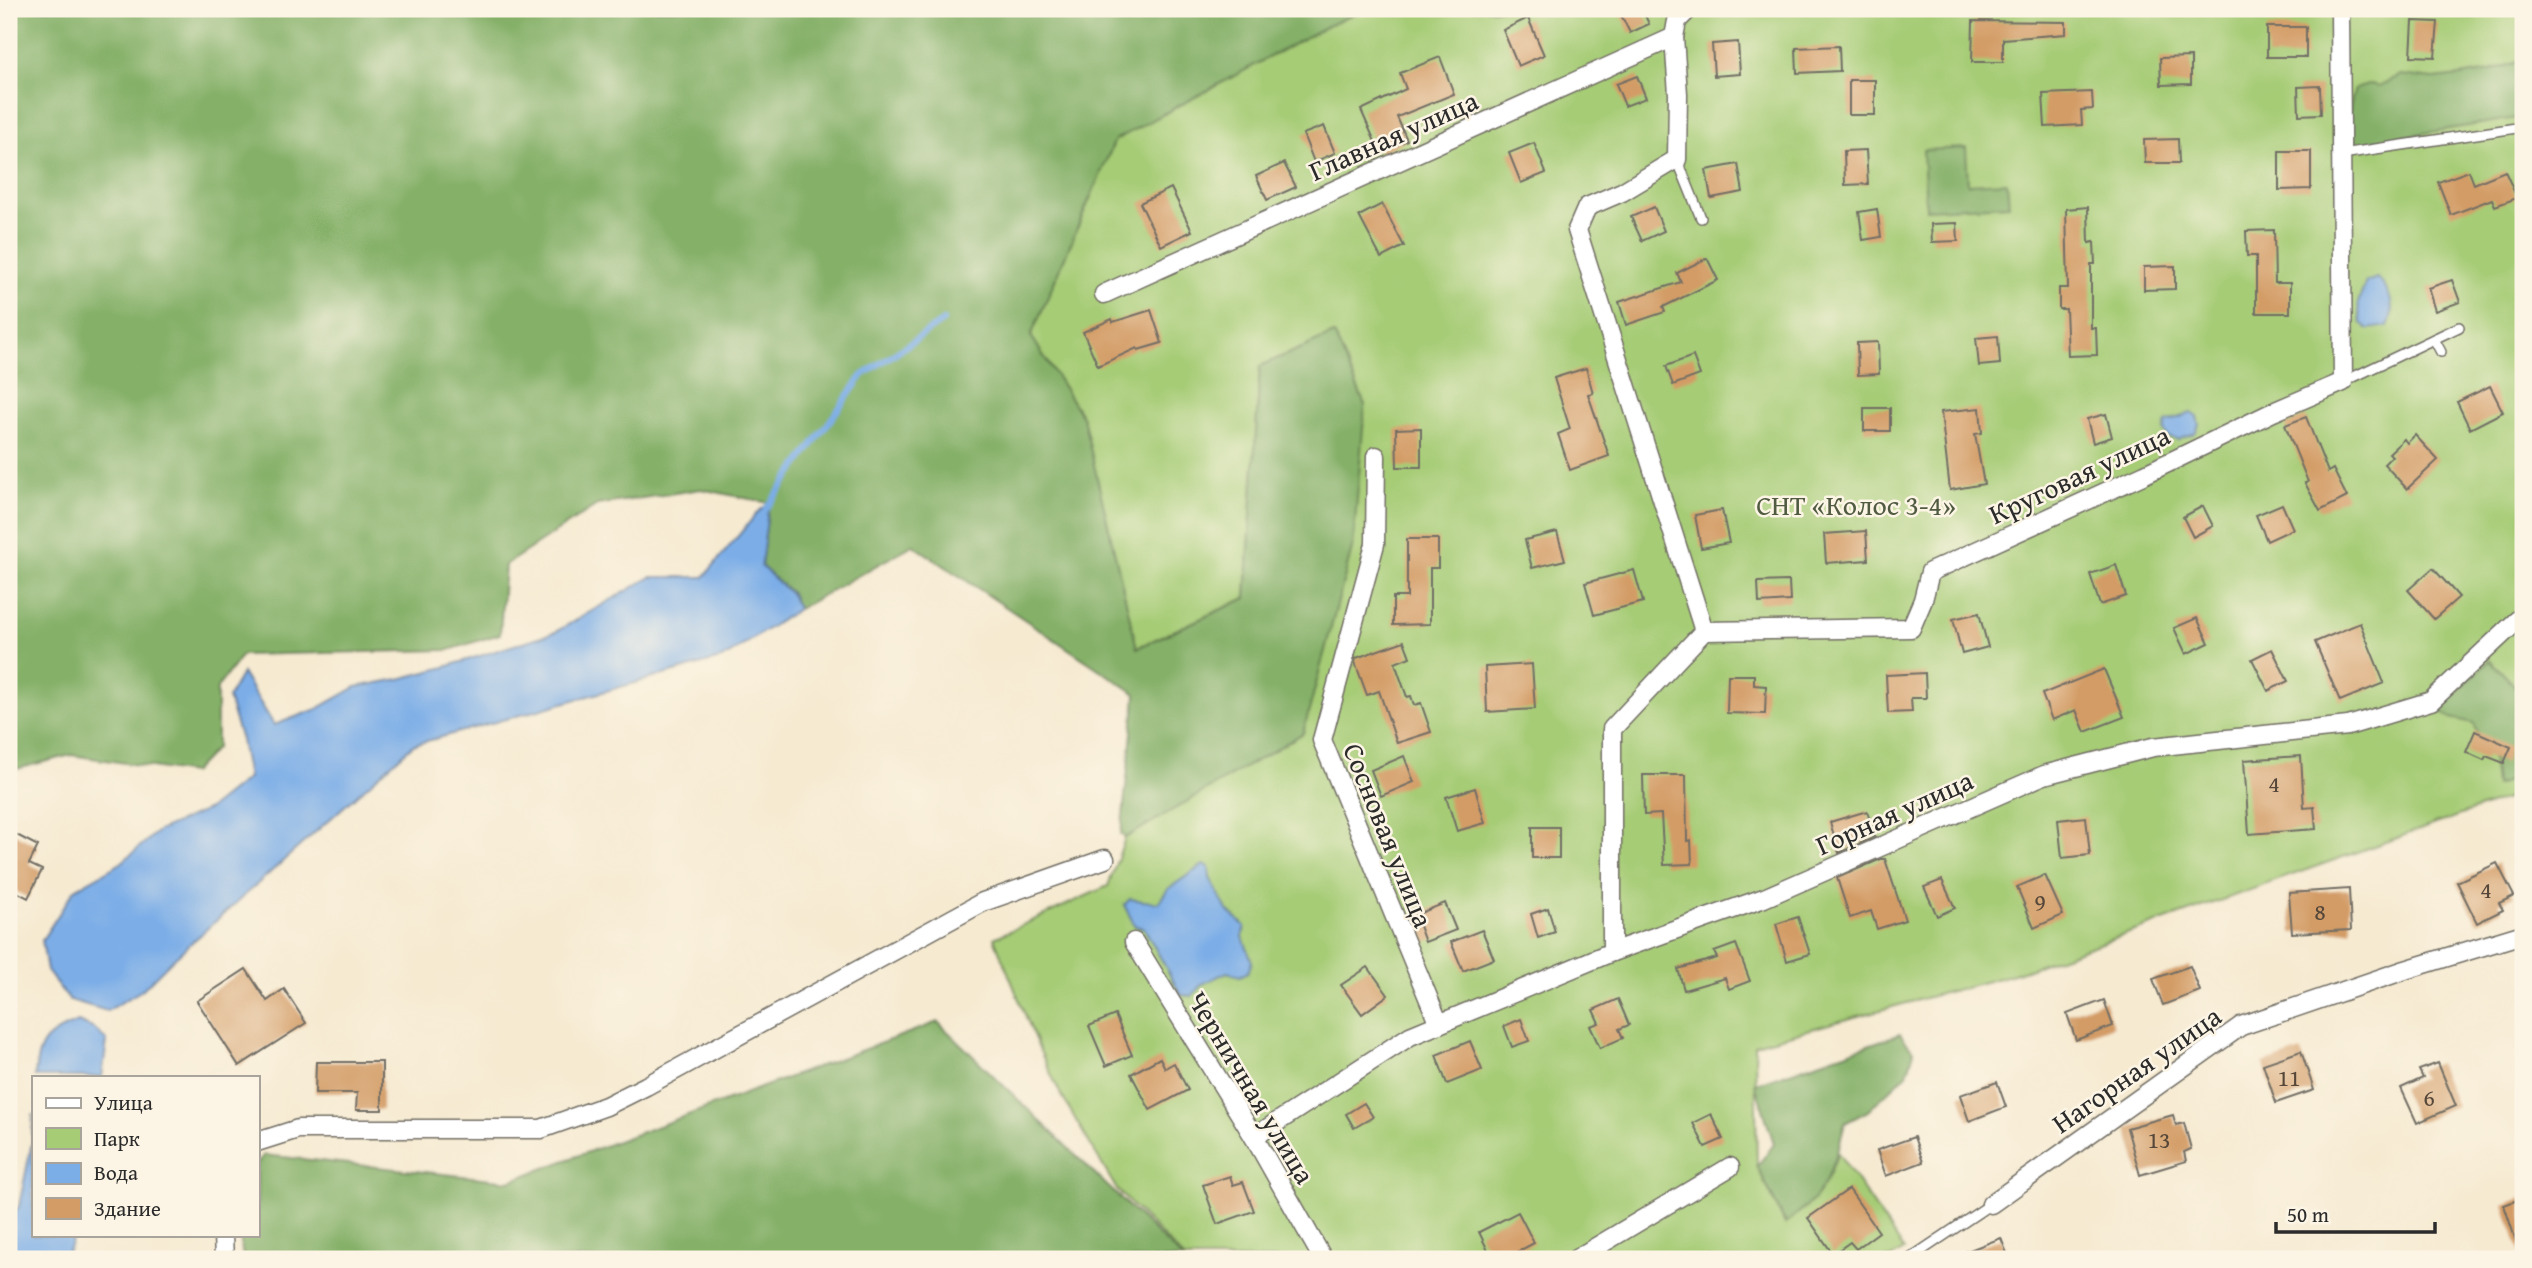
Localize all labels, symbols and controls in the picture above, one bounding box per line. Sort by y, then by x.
street label: Главная улица [1302,79,1485,191]
street label: Круговая улица [1982,414,2177,534]
park label: СНТ «Колос 3-4» [1756,484,1956,525]
street label: Сосновая улица [1333,737,1445,934]
street label: Горная улица [1809,759,1980,865]
house number: 4 [2268,766,2280,801]
house number: 4 [2480,872,2492,907]
house number: 9 [2034,884,2046,919]
house number: 8 [2314,894,2326,929]
street label: Черничная улица [1178,983,1326,1192]
street label: Нагорная улица [2043,995,2230,1143]
house number: 11 [2277,1060,2301,1095]
legend [32,1076,259,1236]
house number: 6 [2423,1080,2435,1115]
text: Улица [94,1087,153,1118]
house number: 13 [2147,1122,2171,1157]
text: Парк [94,1123,140,1154]
text: Вода [94,1157,138,1188]
scale bar [2276,1191,2436,1235]
text: Здание [94,1193,161,1224]
text: 50 m [2287,1199,2329,1230]

